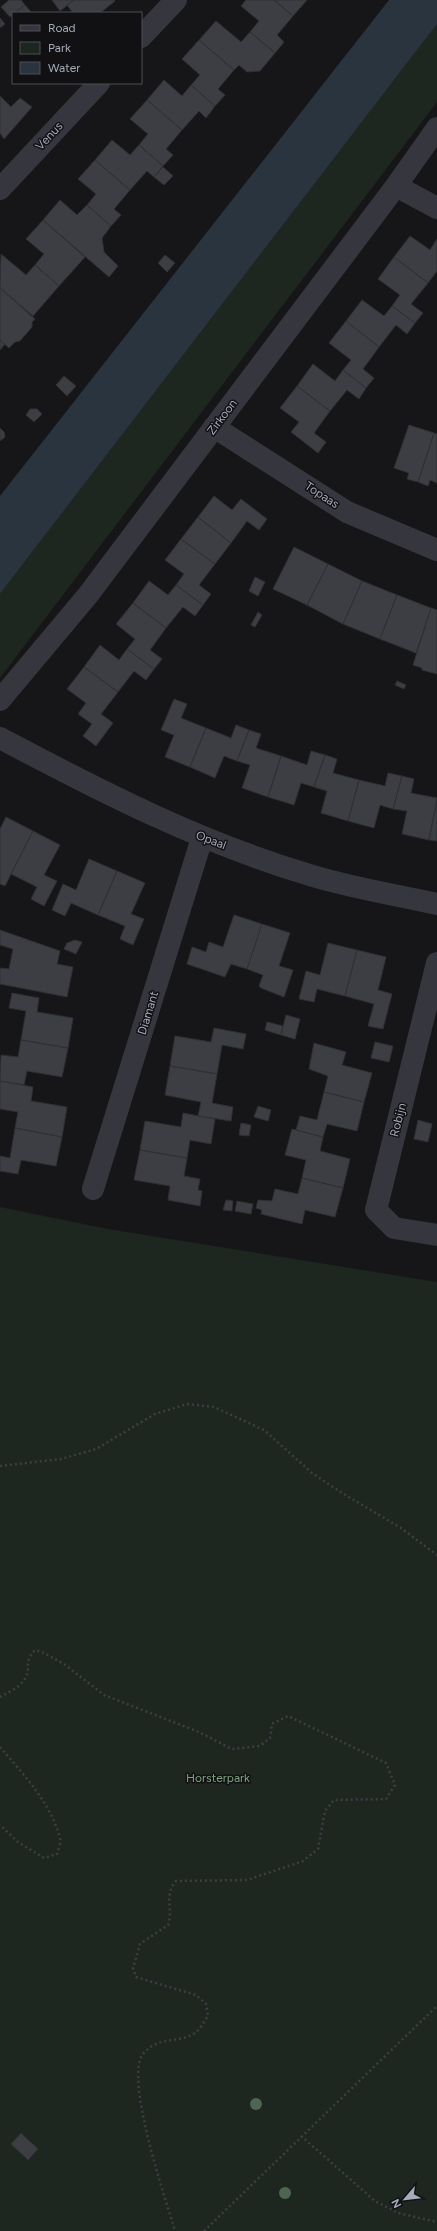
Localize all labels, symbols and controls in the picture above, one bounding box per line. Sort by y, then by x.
legend [12,12,142,84]
text: Road [48,21,76,35]
text: Park [48,41,71,55]
text: Water [48,61,80,75]
street label: Venus [32,119,66,153]
street label: Zirkoon [204,396,240,438]
street label: Topaas [302,479,342,511]
street label: Opaal [194,828,228,852]
street label: Diamant [135,989,161,1036]
street label: Robijn [387,1101,409,1138]
park label: Horsterpark [186,1771,250,1785]
north arrow [385,2179,425,2219]
text: N [389,2197,404,2210]

